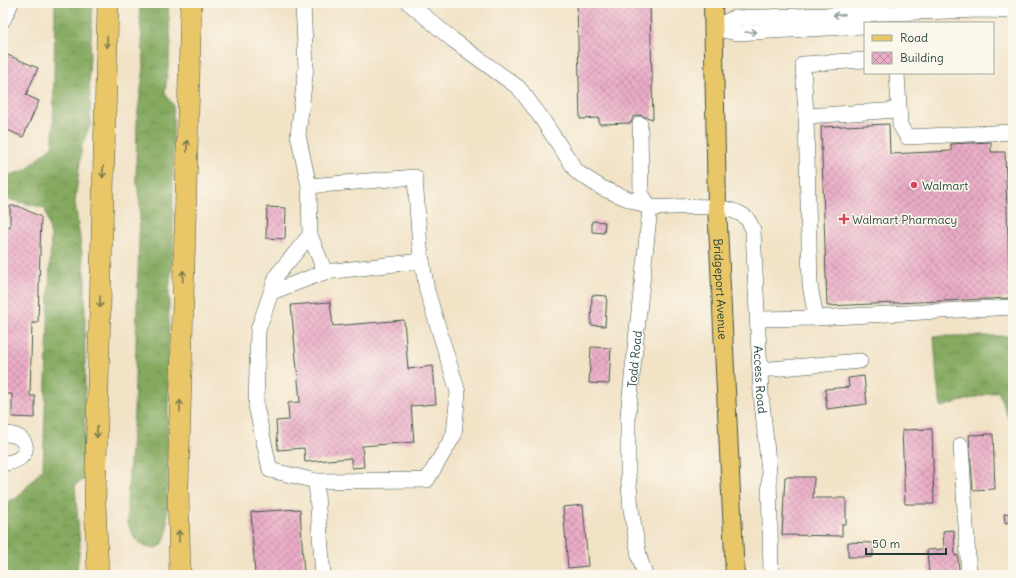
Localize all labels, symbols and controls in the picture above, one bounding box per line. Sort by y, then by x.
one-way arrow [833,11,846,19]
legend [864,22,994,74]
one-way arrow [744,28,757,35]
text: Road [900,30,928,45]
one-way arrow [103,35,111,48]
text: Building [900,50,944,65]
one-way arrow [183,140,191,153]
one-way arrow [100,165,107,178]
place label: Walmart [922,178,968,193]
marker: Walmart [909,180,919,190]
place label: Walmart Pharmacy [852,212,957,227]
marker: Walmart Pharmacy [839,214,849,224]
street label: Bridgeport Avenue [711,238,731,340]
one-way arrow [180,270,187,283]
one-way arrow [96,295,104,308]
street label: Todd Road [623,330,644,388]
street label: Access Road [751,345,771,414]
one-way arrow [176,400,184,413]
one-way arrow [93,425,100,438]
one-way arrow [175,530,183,543]
scale bar [866,530,946,556]
text: 50 m [872,536,901,551]

